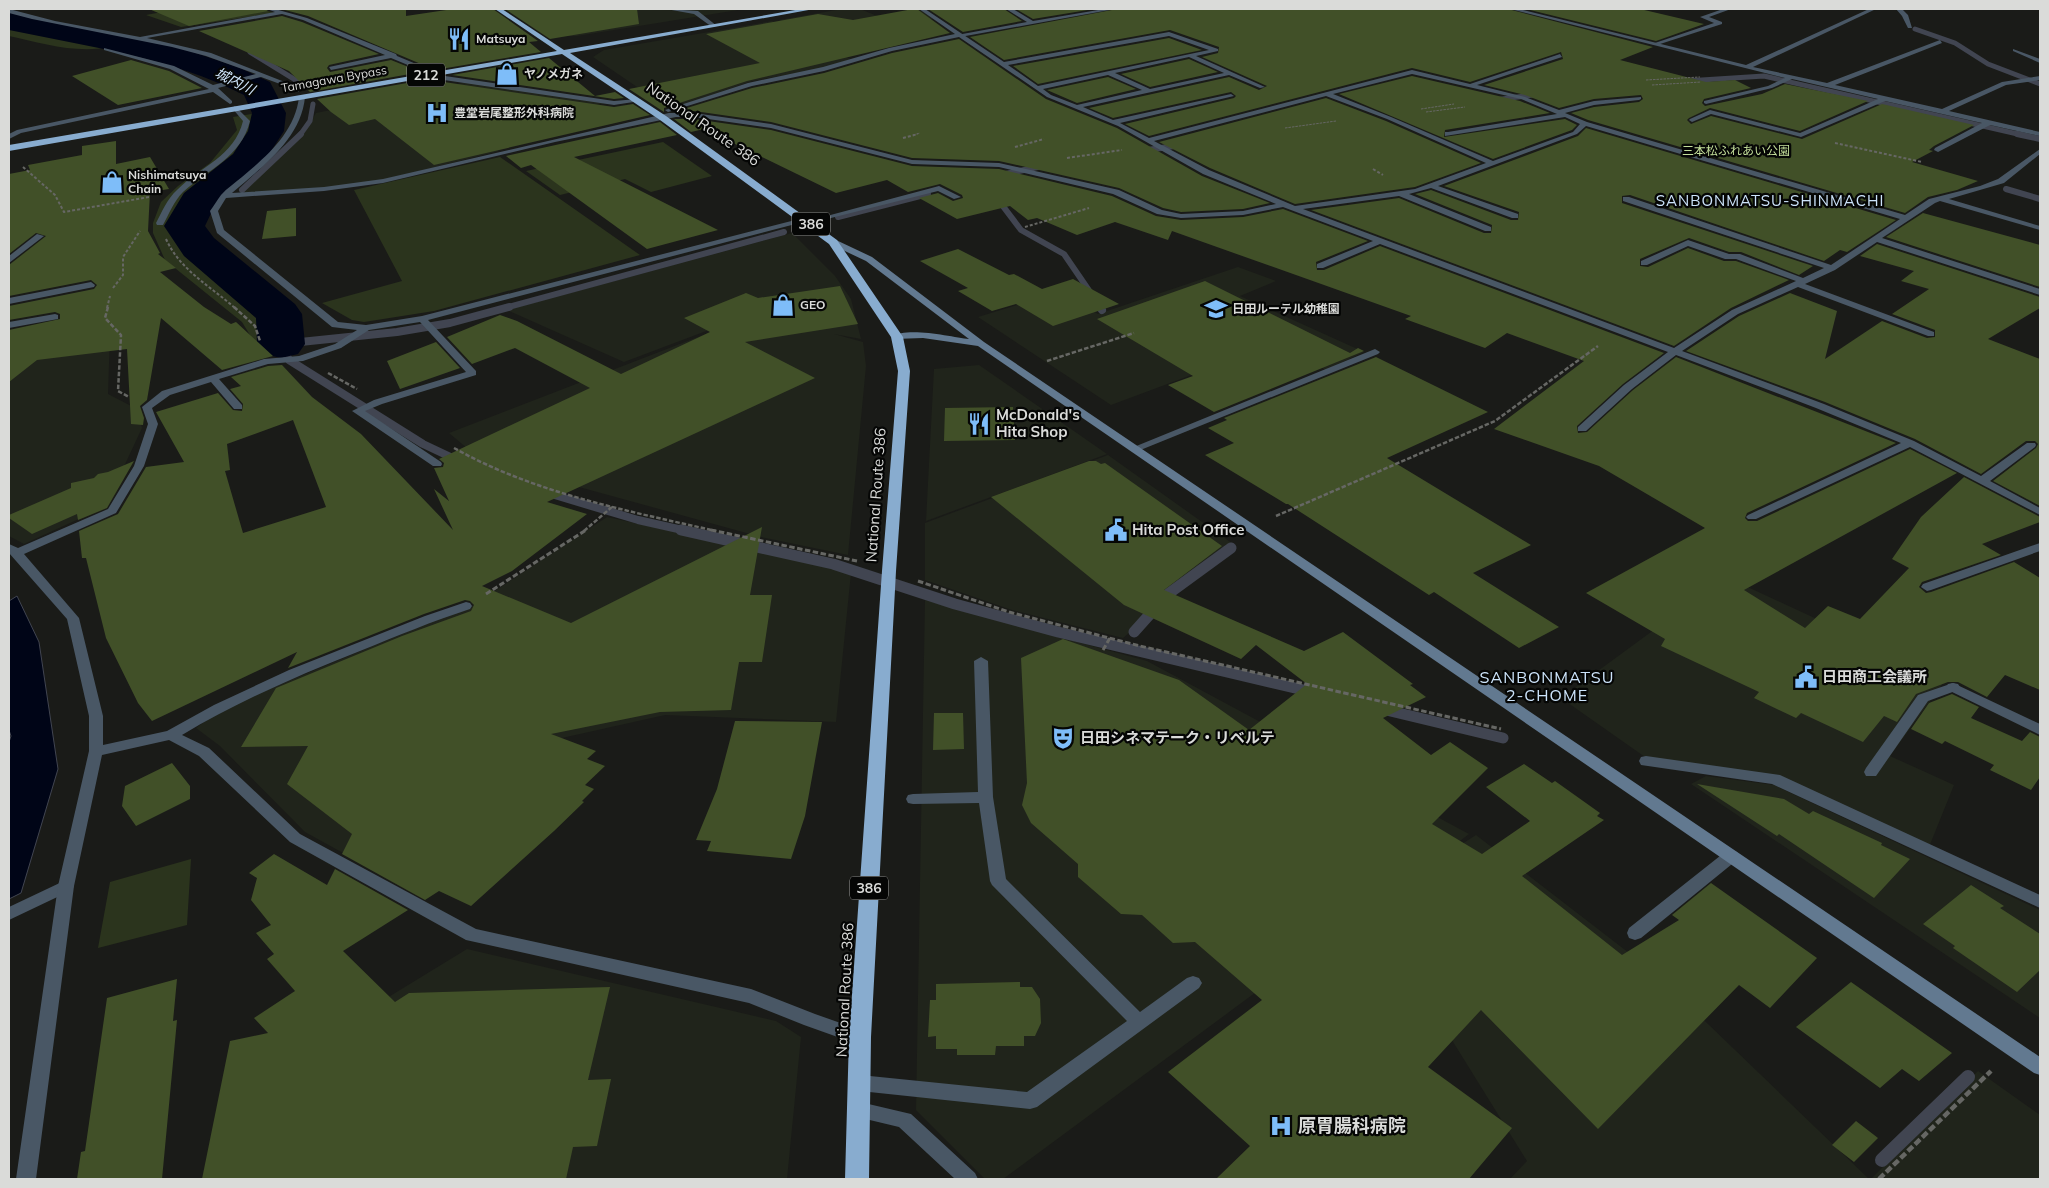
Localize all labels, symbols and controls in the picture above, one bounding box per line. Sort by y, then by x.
restaurant icon: Matsuya [446,26,472,52]
place label: Matsuya [476,31,525,46]
shop icon: ヤノメガネ [494,61,520,87]
street label: Tamagawa Bypass [280,62,388,95]
water label: 城内川 [212,63,260,99]
road number: 212 [407,64,445,86]
place label: ヤノメガネ [524,66,583,81]
street label: National Route 386 [643,77,764,170]
hospital icon: 豊堂岩尾整形外科病院 [424,100,450,126]
place label: 豊堂岩尾整形外科病院 [454,105,574,120]
park label: 三本松ふれあい公園 [1682,143,1790,158]
place label: Nishimatsuya Chain [128,167,206,196]
shop icon: Nishimatsuya Chain [99,169,125,195]
district label: SANBONMATSU-SHINMACHI [1656,191,1884,210]
road number: 386 [792,212,830,235]
shop icon: GEO [770,292,796,318]
school or university icon: 日田ルーテル幼稚園 [1203,296,1229,322]
place label: GEO [800,297,825,312]
place label: 日田ルーテル幼稚園 [1232,301,1340,316]
place label: McDonald's Hita Shop [996,405,1080,441]
restaurant icon: McDonald's Hita Shop [966,411,992,437]
street label: National Route 386 [861,427,890,563]
public building icon: Hita Post Office [1103,517,1129,543]
place label: Hita Post Office [1132,520,1244,539]
public building icon: 日田商工会議所 [1793,664,1819,690]
district label: SANBONMATSU 2-CHOME [1479,667,1615,705]
place label: 日田商工会議所 [1822,667,1927,686]
theatre icon: 日田シネマテーク・リベルテ [1050,725,1076,751]
place label: 日田シネマテーク・リベルテ [1080,728,1275,747]
road number: 386 [850,876,888,900]
street label: National Route 386 [831,922,858,1058]
hospital icon: 原胃腸科病院 [1268,1113,1294,1139]
place label: 原胃腸科病院 [1298,1114,1406,1137]

